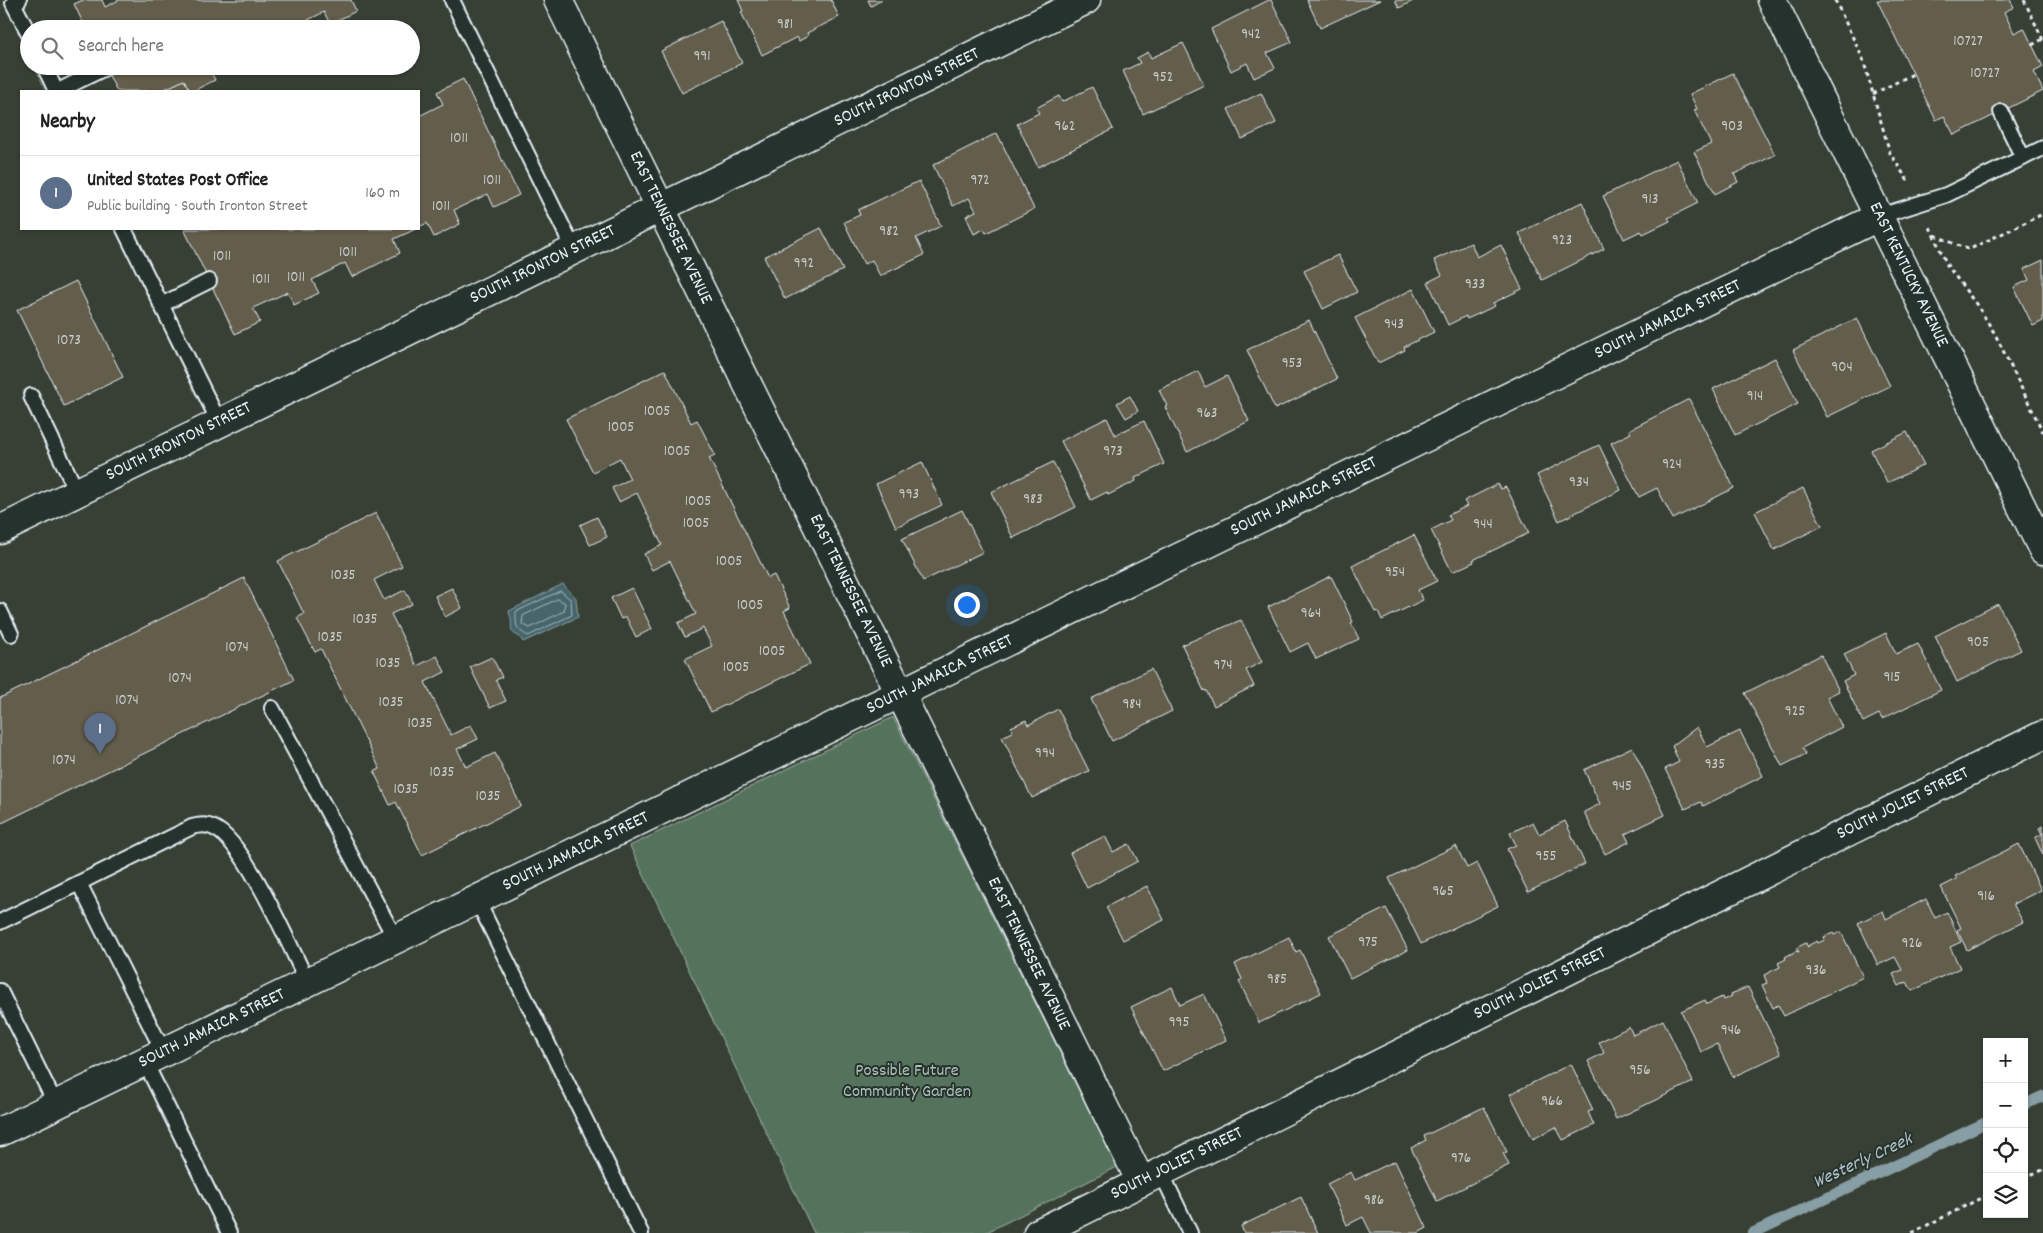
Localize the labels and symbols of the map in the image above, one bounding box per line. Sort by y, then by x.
house number: 981 [777,14,793,36]
house number: 942 [1241,24,1261,46]
house number: 10727 [1953,31,1983,53]
street label: SOUTH IRONTON STREET [830,42,984,134]
house number: 991 [693,46,711,68]
house number: 10727 [1970,63,2000,85]
house number: 952 [1153,67,1173,89]
house number: 962 [1055,116,1075,138]
house number: 903 [1721,116,1743,138]
house number: 1011 [450,128,468,150]
street label: EAST TENNESSEE AVENUE [622,147,718,309]
house number: 1011 [483,170,501,192]
house number: 972 [970,170,990,192]
house number: 913 [1642,189,1658,211]
house number: 1011 [432,196,450,218]
street label: EAST KENTUCKY AVENUE [1862,198,1954,352]
street label: SOUTH IRONTON STREET [466,219,620,311]
house number: 982 [879,221,899,243]
house number: 923 [1552,230,1572,252]
house number: 1011 [339,242,357,264]
house number: 1011 [213,246,231,268]
house number: 992 [794,253,814,275]
house number: 1011 [287,267,305,289]
house number: 1011 [252,269,270,291]
house number: 933 [1465,274,1485,296]
street label: SOUTH JAMAICA STREET [1591,274,1745,366]
house number: 943 [1384,314,1404,336]
house number: 1073 [57,330,81,352]
house number: 953 [1282,353,1302,375]
house number: 904 [1831,357,1853,379]
house number: 914 [1747,386,1763,408]
street label: SOUTH IRONTON STREET [102,396,256,488]
house number: 1005 [644,401,670,423]
house number: 963 [1197,403,1217,425]
house number: 1005 [608,417,634,439]
house number: 1005 [664,441,690,463]
house number: 973 [1103,441,1123,463]
street label: SOUTH JAMAICA STREET [1227,451,1381,543]
house number: 924 [1662,454,1682,476]
house number: 934 [1569,472,1589,494]
house number: 993 [899,484,919,506]
house number: 983 [1023,489,1043,511]
house number: 1005 [685,491,711,513]
street label: EAST TENNESSEE AVENUE [802,510,898,672]
house number: 1005 [683,513,709,535]
house number: 944 [1473,514,1493,536]
house number: 1005 [716,551,742,573]
house number: 954 [1385,562,1405,584]
house number: 1035 [330,565,356,587]
your location [954,592,980,618]
house number: 1005 [737,595,763,617]
house number: 964 [1301,603,1321,625]
house number: 1035 [352,609,378,631]
house number: 1035 [317,627,343,649]
street label: SOUTH JAMAICA STREET [863,629,1017,721]
house number: 905 [1967,632,1989,654]
house number: 1074 [225,637,249,659]
house number: 1005 [759,641,785,663]
house number: 1035 [375,653,401,675]
house number: 974 [1214,655,1232,677]
house number: 1005 [723,657,749,679]
house number: 915 [1883,667,1901,689]
house number: 1074 [168,668,192,690]
house number: 1074 [115,690,139,712]
house number: 1035 [378,692,404,714]
house number: 984 [1122,694,1142,716]
house number: 925 [1785,701,1805,723]
pin: 1 [84,713,116,754]
house number: 1035 [407,713,433,735]
house number: 994 [1035,743,1055,765]
house number: 1074 [52,750,76,772]
house number: 935 [1705,754,1725,776]
street label: SOUTH JOLIET STREET [1833,761,1973,847]
house number: 1035 [429,762,455,784]
house number: 945 [1612,776,1632,798]
house number: 1035 [393,779,419,801]
house number: 1035 [475,786,501,808]
street label: SOUTH JAMAICA STREET [499,806,653,898]
house number: 955 [1536,846,1556,868]
street label: EAST TENNESSEE AVENUE [980,873,1076,1035]
house number: 965 [1432,881,1454,903]
house number: 916 [1977,886,1995,908]
house number: 975 [1358,932,1378,954]
house number: 926 [1902,933,1922,955]
street label: SOUTH JOLIET STREET [1470,941,1610,1027]
house number: 936 [1806,960,1826,982]
house number: 985 [1267,969,1287,991]
street label: SOUTH JAMAICA STREET [135,983,289,1075]
house number: 995 [1169,1012,1189,1034]
house number: 946 [1721,1020,1741,1042]
park label: Possible Future Community Garden [843,1059,971,1105]
house number: 956 [1629,1060,1651,1082]
house number: 966 [1541,1091,1563,1113]
street label: SOUTH JOLIET STREET [1107,1121,1247,1207]
water label: Westerly Creek [1809,1126,1919,1197]
house number: 976 [1451,1148,1471,1170]
house number: 986 [1364,1190,1384,1212]

